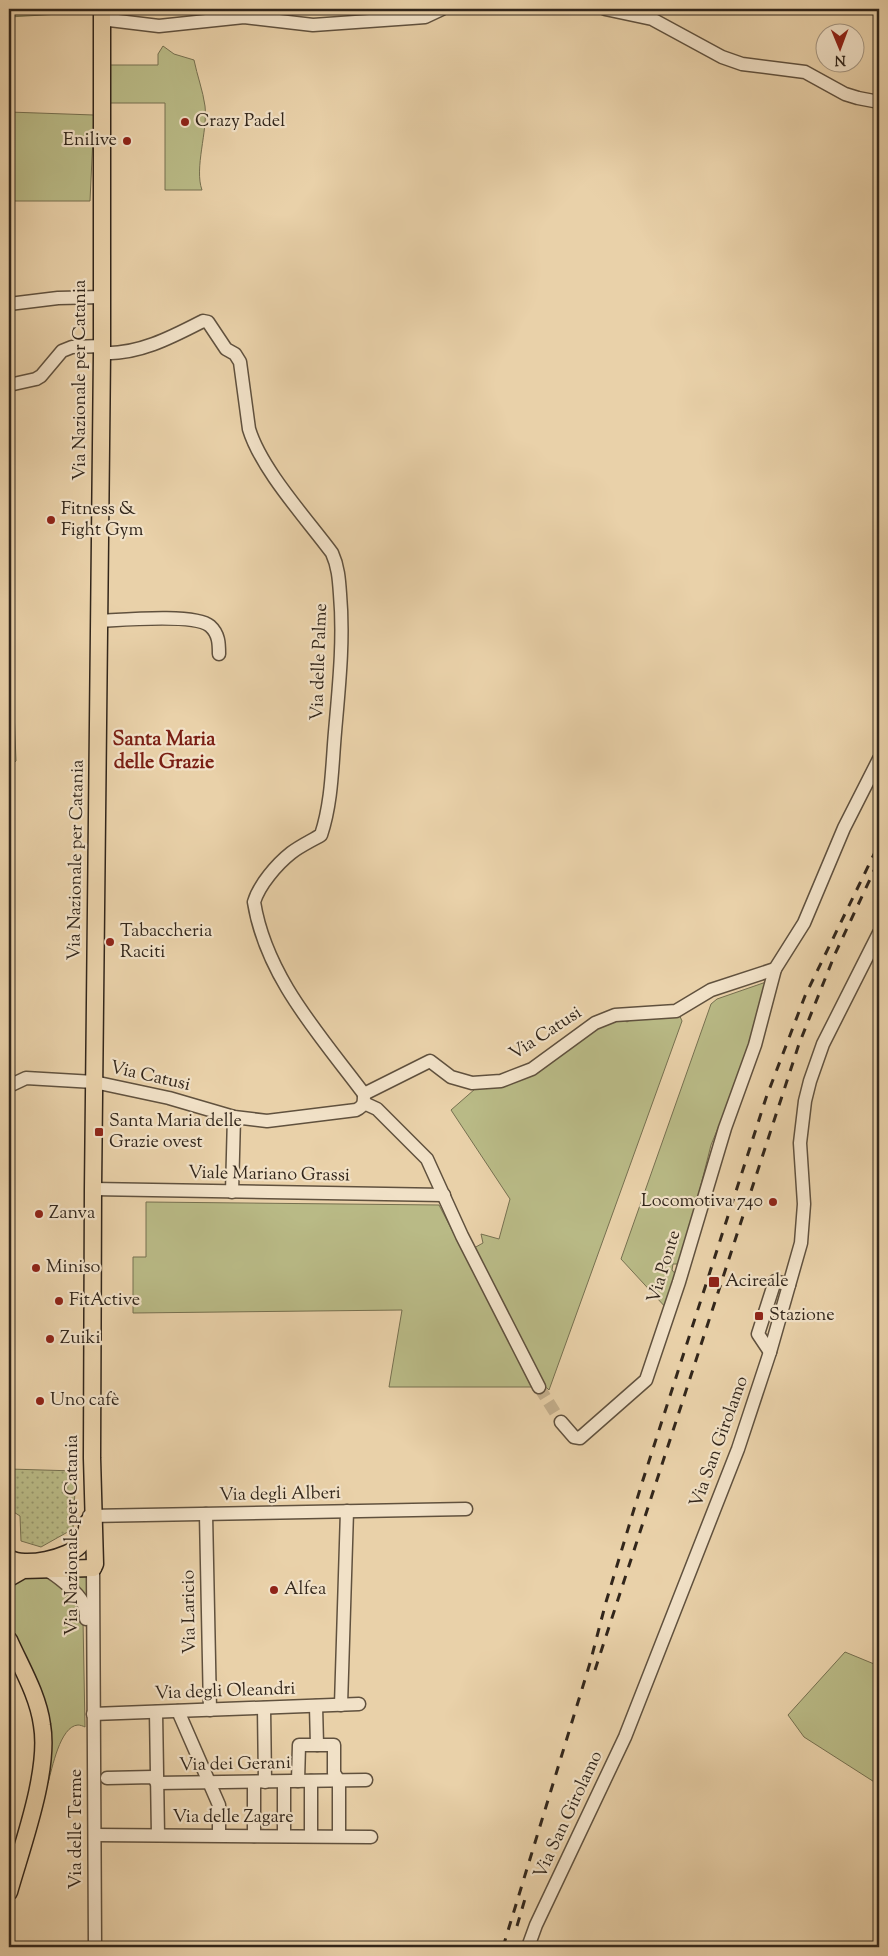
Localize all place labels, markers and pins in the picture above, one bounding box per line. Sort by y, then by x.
place label: Crazy Padel [195,109,285,135]
marker: Crazy Padel [179,116,191,128]
place label: Enilive [63,128,117,154]
marker: Enilive [121,135,133,147]
place label: Fitness & Fight Gym [61,497,144,544]
marker: Fitness & Fight Gym [45,514,57,526]
place label: Tabaccheria Raciti [120,919,212,966]
marker: Tabaccheria Raciti [104,936,116,948]
place label: Santa Maria delle Grazie ovest [109,1109,242,1156]
marker: Santa Maria delle Grazie ovest [93,1126,105,1138]
place label: Locomotiva 740 [641,1189,763,1215]
marker: Locomotiva 740 [767,1196,779,1208]
place label: Zanva [49,1201,95,1227]
marker: Zanva [33,1208,45,1220]
place label: Miniso [46,1255,100,1281]
marker: Miniso [30,1262,42,1274]
place label: Acireale [725,1269,789,1295]
marker: Acireale [707,1275,721,1289]
place label: FitActive [69,1288,140,1314]
marker: FitActive [53,1295,65,1307]
place label: Stazione [769,1303,835,1329]
marker: Stazione [753,1310,765,1322]
place label: Zuiki [60,1326,101,1352]
marker: Zuiki [44,1333,56,1345]
place label: Uno cafè [50,1388,119,1414]
marker: Uno cafè [34,1395,46,1407]
place label: Alfea [284,1577,326,1603]
marker: Alfea [268,1584,280,1596]

